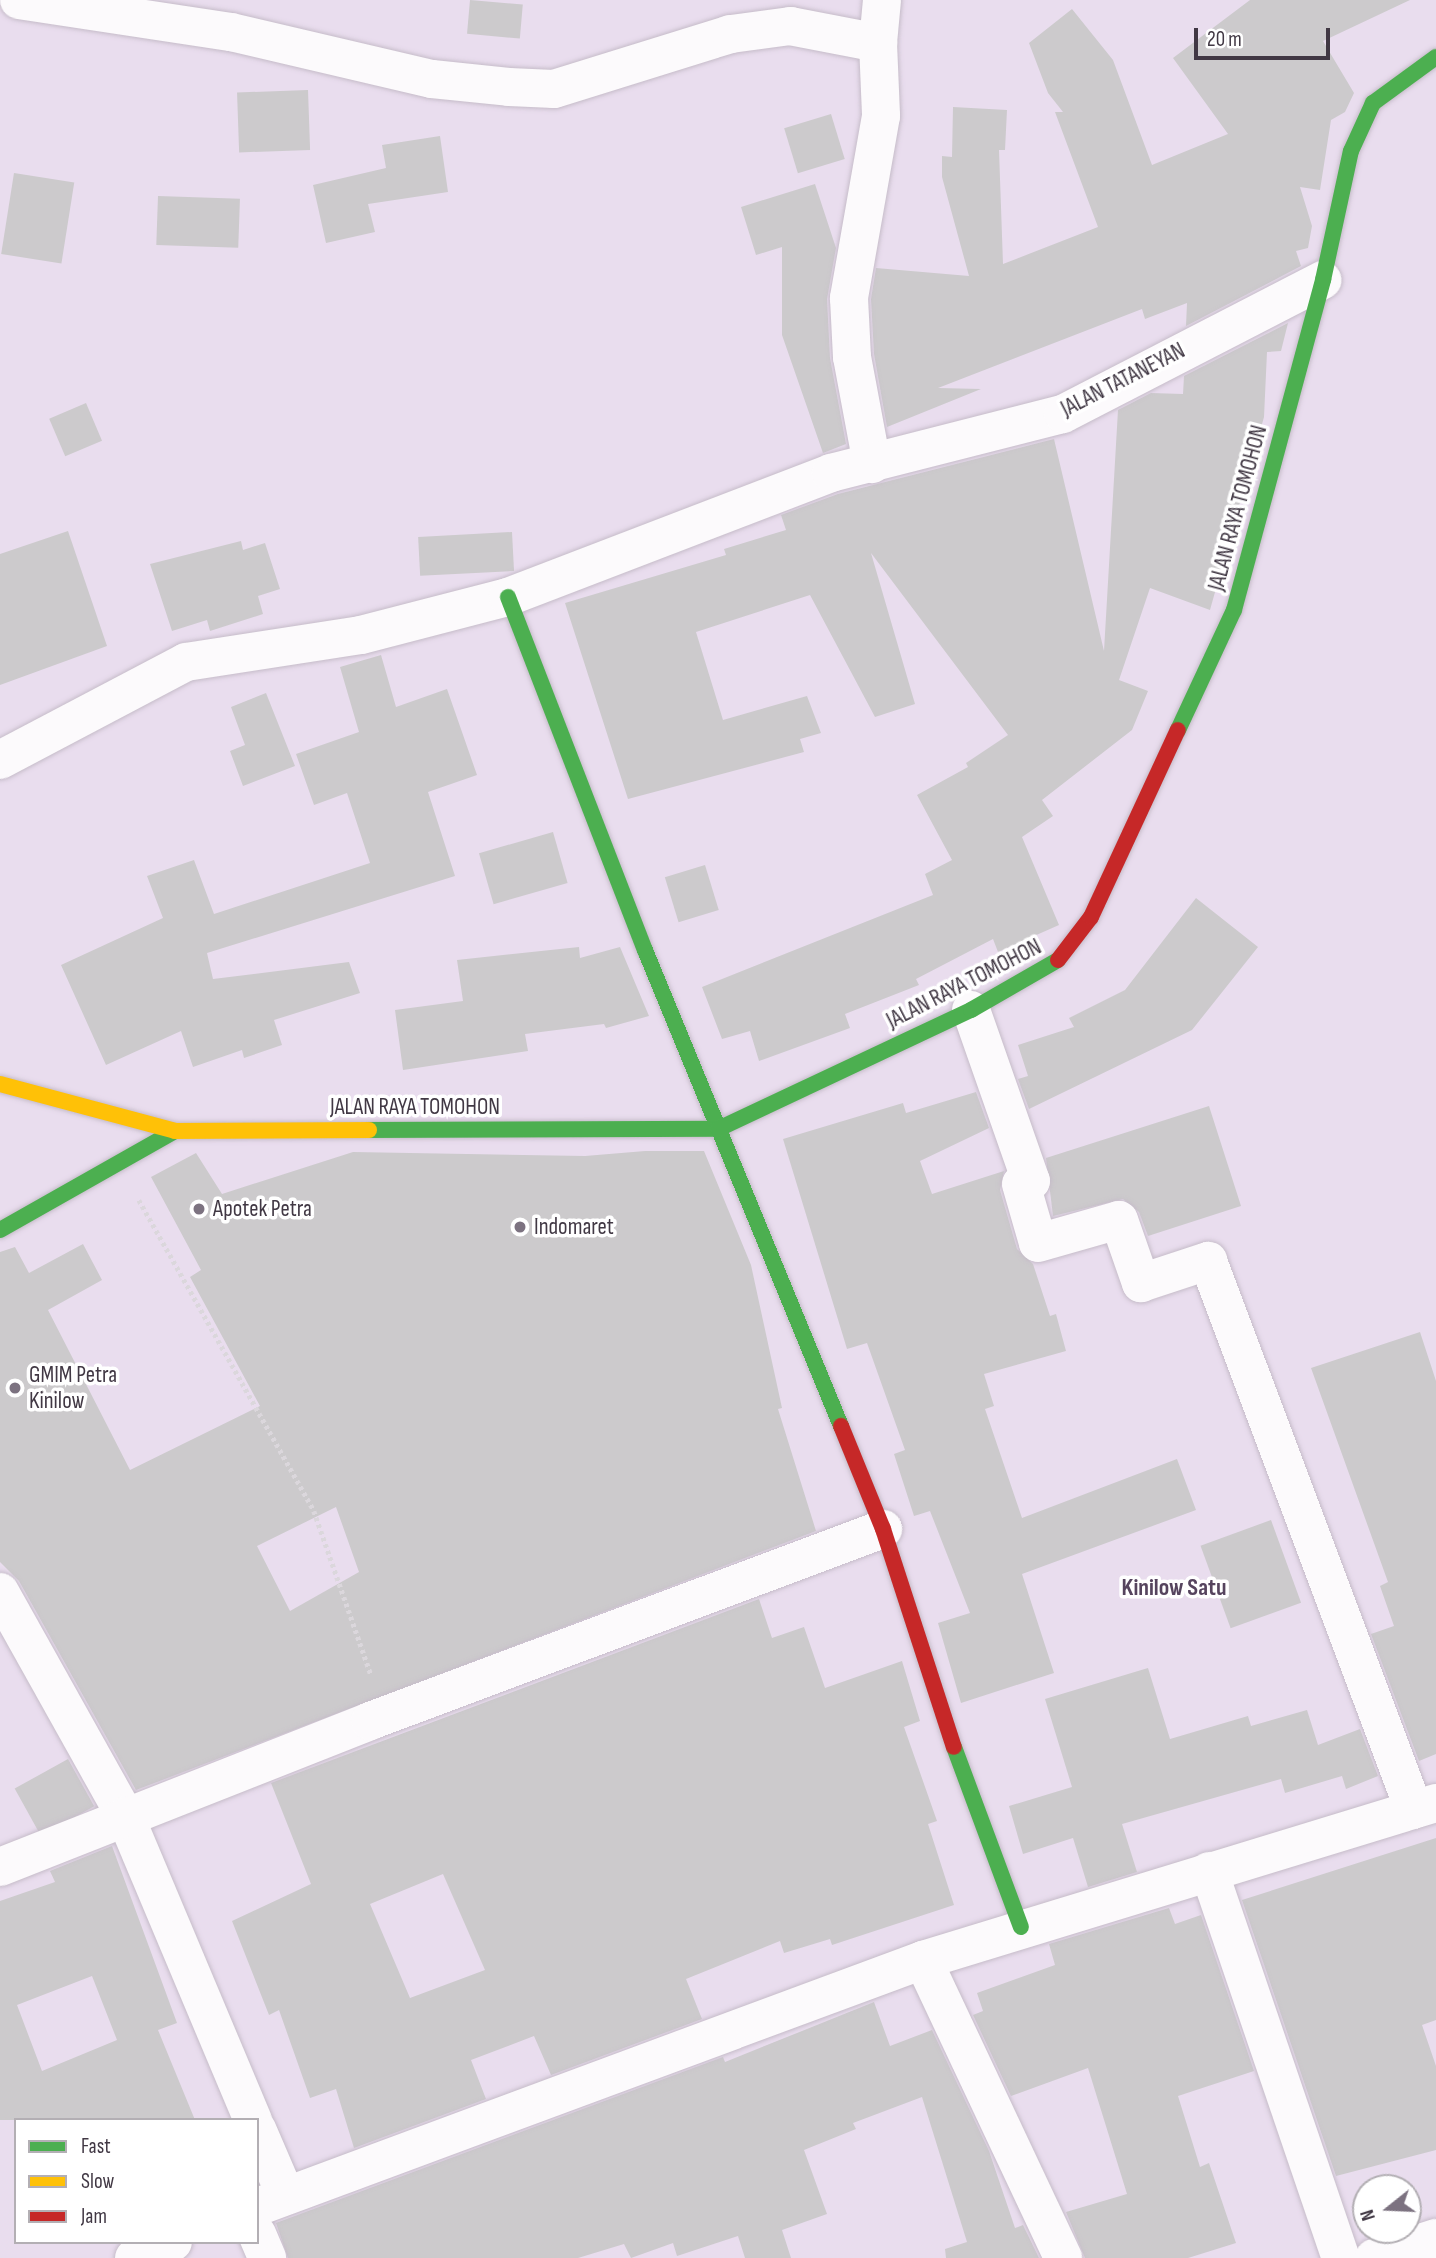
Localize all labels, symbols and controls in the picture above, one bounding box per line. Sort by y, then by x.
scale bar [1198,14,1334,58]
text: 20 m [1207,27,1242,52]
street label: JALAN TATANEYAN [1056,337,1190,423]
street label: JALAN RAYA TOMOHON [1203,422,1273,594]
street label: JALAN RAYA TOMOHON [882,933,1046,1035]
street label: JALAN RAYA TOMOHON [330,1093,500,1121]
place label: Apotek Petra [213,1195,312,1223]
marker: Apotek Petra [191,1201,207,1217]
place label: Indomaret [534,1213,614,1241]
marker: Indomaret [512,1219,528,1235]
place label: GMIM Petra Kinilow [29,1361,117,1415]
marker: GMIM Petra Kinilow [7,1380,23,1396]
district label: Kinilow Satu [1122,1574,1226,1602]
legend [14,2118,259,2244]
text: Fast [81,2134,111,2159]
text: Slow [81,2169,114,2194]
north arrow [1352,2174,1422,2244]
text: Jam [81,2204,107,2229]
text: N [1356,2207,1381,2223]

